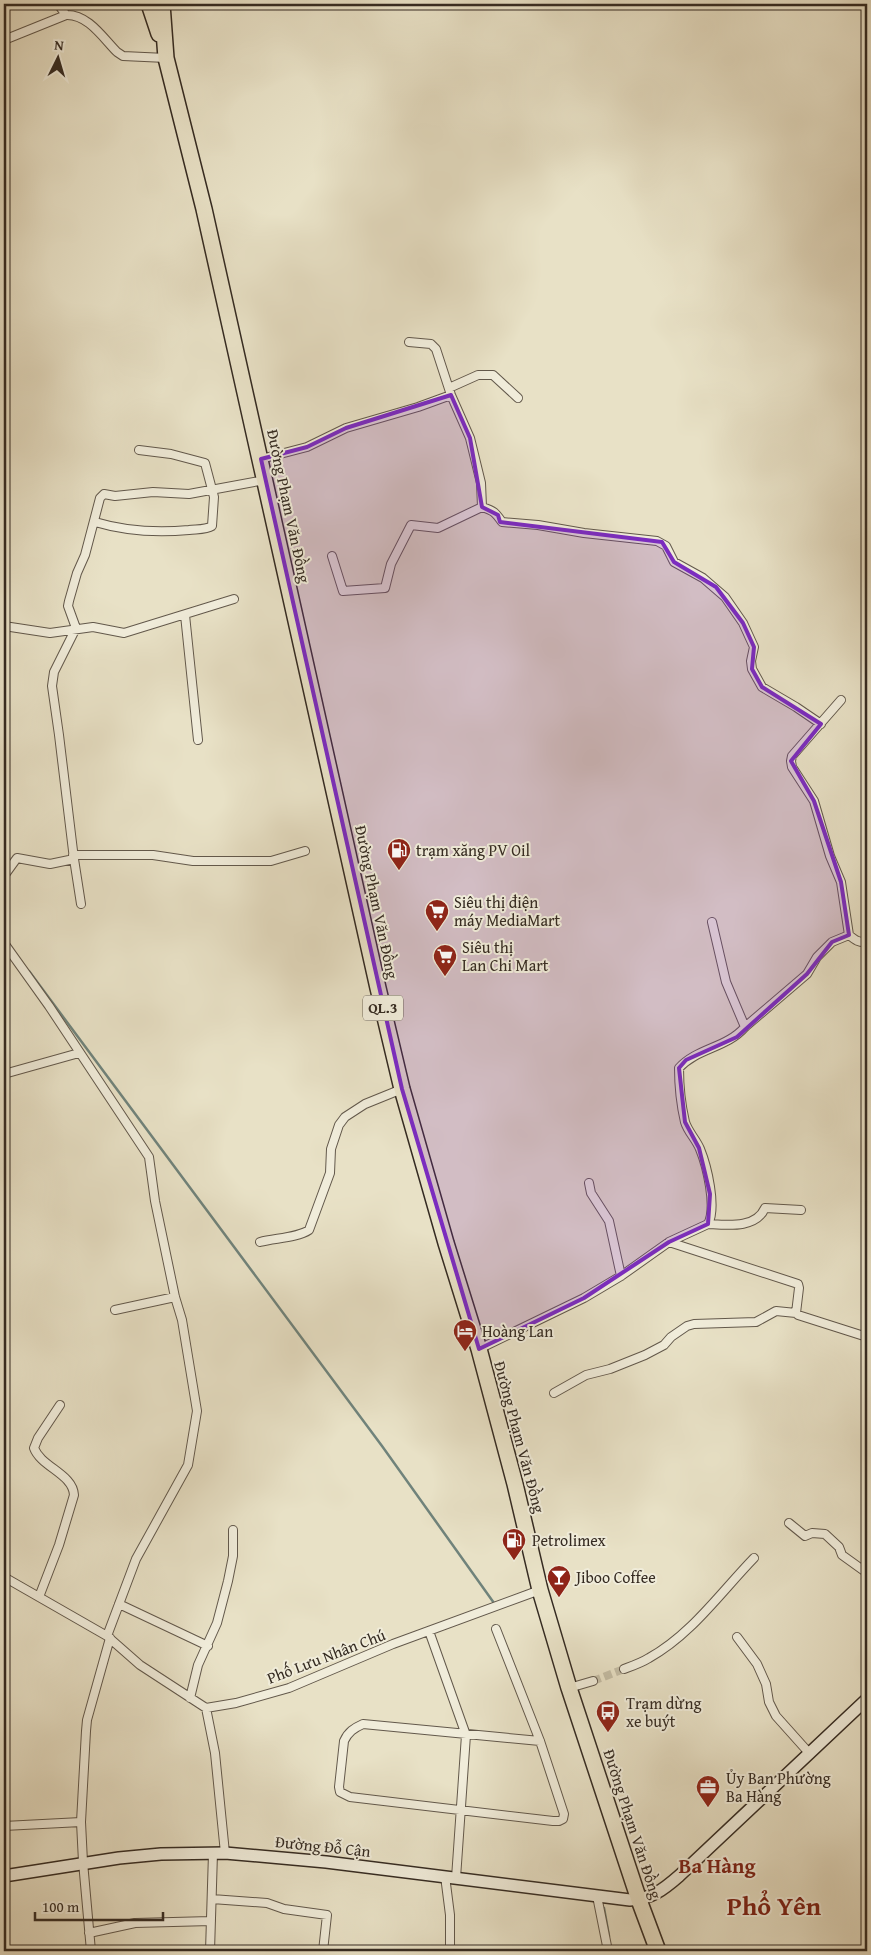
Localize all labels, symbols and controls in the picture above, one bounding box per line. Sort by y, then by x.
north arrow [32,32,82,82]
text: N [54,35,65,55]
street label: Đường Phạm Văn Đồng [261,427,317,585]
street label: Đường Phạm Văn Đồng [349,823,405,981]
fuel station icon: trạm xăng PV Oil [386,837,412,871]
place label: trạm xăng PV Oil [416,838,530,862]
place label: Siêu thị điện máy MediaMart [454,890,561,932]
supermarket icon: Siêu thị điện máy MediaMart [424,898,450,932]
place label: Siêu thị Lan Chi Mart [462,935,549,977]
supermarket icon: Siêu thị Lan Chi Mart [432,943,458,977]
road number: QL.3 [363,996,403,1020]
hotel icon: Hoàng Lan [452,1318,478,1352]
place label: Hoàng Lan [482,1319,553,1343]
street label: Đường Phạm Văn Đồng [488,1358,552,1516]
fuel station icon: Petrolimex [501,1527,527,1561]
place label: Petrolimex [532,1528,607,1552]
bar icon: Jiboo Coffee [546,1564,572,1598]
place label: Jiboo Coffee [574,1565,656,1589]
street label: Phố Lưu Nhân Chú [263,1622,389,1690]
place label: Trạm dừng xe buýt [626,1691,701,1733]
bus stop icon: Trạm dừng xe buýt [595,1699,621,1733]
street label: Đường Phạm Văn Đồng [597,1746,669,1902]
place label: Ủy Ban Phường Ba Hàng [726,1766,831,1808]
office icon: Ủy Ban Phường Ba Hàng [695,1774,721,1808]
street label: Đường Đỗ Cận [274,1829,372,1863]
district label: Ba Hàng [678,1850,757,1881]
district label: Phổ Yên [727,1886,822,1925]
scale bar [35,1890,162,1922]
text: 100 m [42,1896,80,1917]

